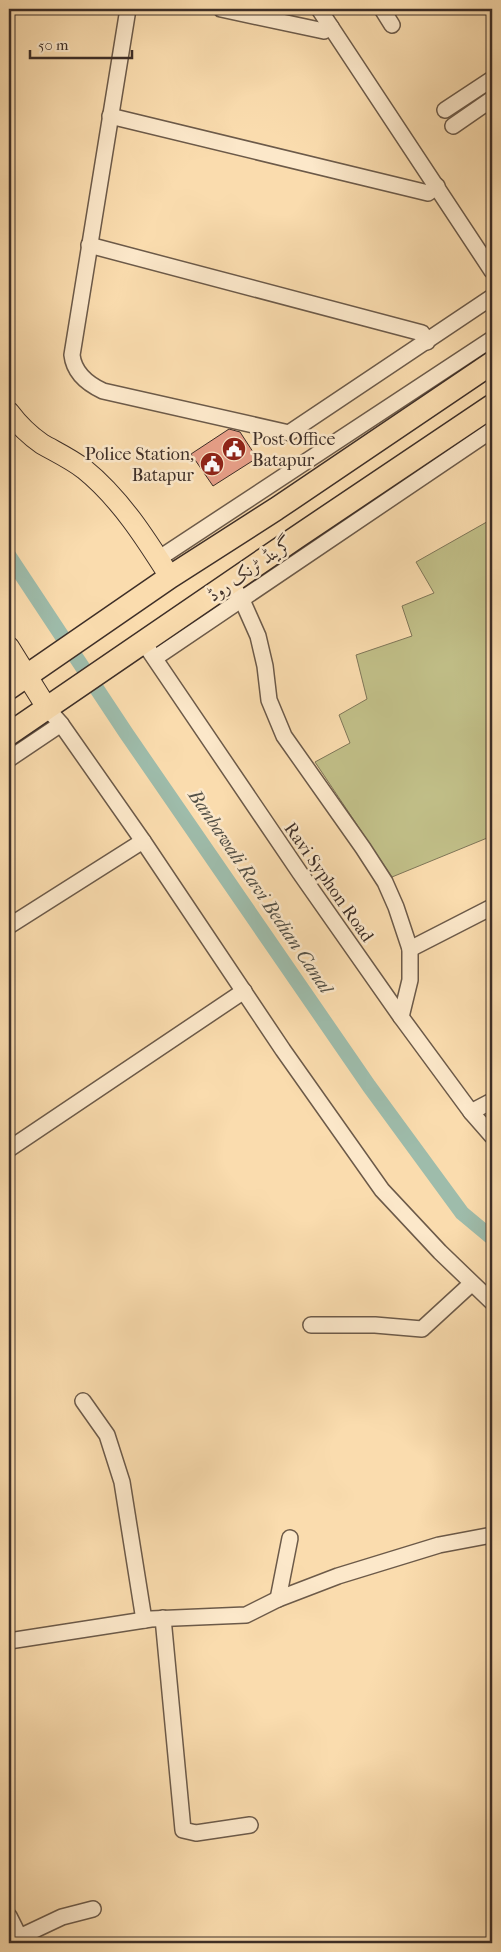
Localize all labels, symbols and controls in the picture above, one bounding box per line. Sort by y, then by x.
scale bar [30,28,132,60]
text: 50 m [38,36,69,54]
place label: Post Office Batapur [252,429,335,471]
public building icon: Post Office Batapur [221,436,247,462]
place label: Police Station, Batapur [85,444,194,486]
public building icon: Police Station, Batapur [199,451,225,477]
street label: گرینڈ ٹرنک روڈ [203,531,297,607]
water label: Banbawali Ravi Bedian Canal [183,785,338,1000]
street label: Ravi Syphon Road [280,818,378,946]

